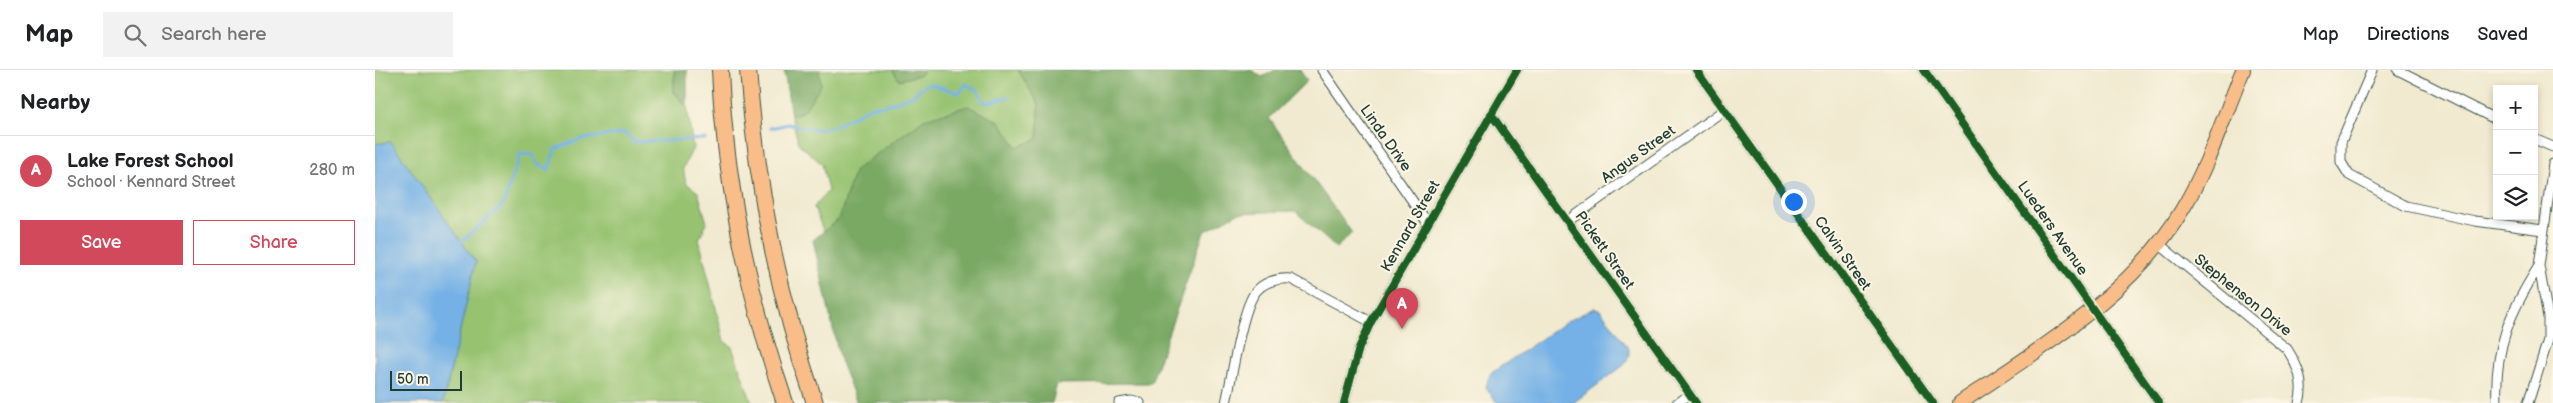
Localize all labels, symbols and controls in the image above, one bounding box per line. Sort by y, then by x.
search box [103,12,453,57]
text: Map [25,20,73,49]
icon: search [121,21,149,49]
text: Search here [161,23,267,46]
text: Map [2303,24,2339,45]
text: Directions [2367,24,2449,45]
text: Saved [2477,24,2528,45]
map controls [2493,85,2538,220]
button: + [2493,85,2538,130]
text: Nearby [20,90,90,115]
street label: Linda Drive [1356,101,1416,175]
street label: Angus Street [1598,121,1679,188]
button: − [2493,130,2538,175]
text: Lake Forest School [67,150,234,173]
text: A [31,161,41,180]
text: 280 m [309,161,355,180]
text: School · Kennard Street [67,173,236,192]
button: layers [2493,175,2538,220]
street label: Kennard Street [1377,177,1444,275]
street label: Lueders Avenue [2013,178,2092,279]
your location [1781,189,1807,215]
street label: Pickett Street [1571,208,1639,293]
street label: Calvin Street [1810,212,1875,295]
button: Save [20,220,183,265]
button: Share [193,220,355,265]
street label: Stephenson Drive [2190,250,2295,341]
pin: A [1386,288,1418,329]
scale bar [390,368,463,391]
text: 50 m [397,371,429,388]

